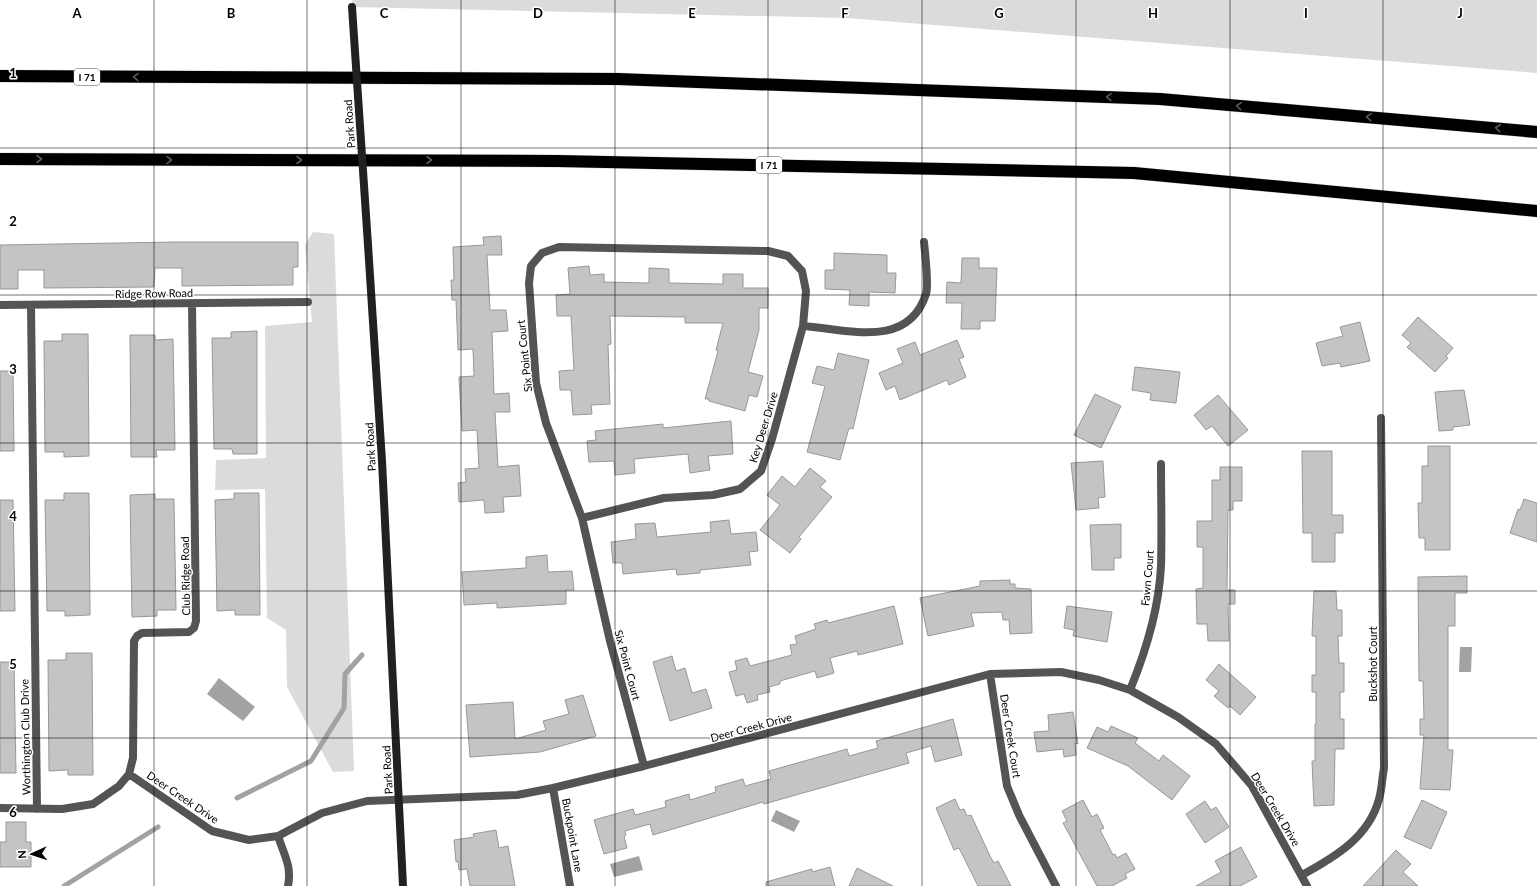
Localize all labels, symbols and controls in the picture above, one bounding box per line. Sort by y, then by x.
text: A [71,5,82,21]
text: B [227,5,236,21]
text: C [380,5,389,21]
text: D [533,5,543,21]
text: E [688,5,696,21]
text: F [841,5,849,21]
text: G [994,5,1004,21]
text: H [1148,5,1158,21]
text: I [1304,5,1308,21]
text: J [1457,5,1463,21]
text: 1 [9,65,17,81]
road number: I 71 [74,69,100,85]
one-way arrow [133,73,139,81]
one-way arrow [1106,93,1112,102]
street label: Park Road [341,99,357,149]
one-way arrow [1236,101,1242,110]
one-way arrow [1366,112,1372,121]
one-way arrow [1495,123,1501,132]
one-way arrow [36,155,42,163]
one-way arrow [166,156,172,164]
one-way arrow [296,156,302,164]
one-way arrow [426,156,432,164]
road number: I 71 [756,157,782,173]
text: 2 [9,213,17,229]
street label: Ridge Row Road [115,286,193,300]
street label: Six Point Court [514,319,534,393]
text: 3 [9,361,17,377]
street label: Key Deer Drive [746,390,780,464]
street label: Park Road [362,422,378,472]
text: 4 [9,508,17,524]
street label: Club Ridge Road [178,536,192,616]
street label: Fawn Court [1138,549,1156,606]
street label: Buckshot Court [1366,626,1379,702]
street label: Six Point Court [612,628,644,702]
text: 5 [9,656,17,672]
street label: Worthington Club Drive [17,679,33,795]
street label: Deer Creek Court [998,693,1024,779]
street label: Deer Creek Drive [709,710,793,744]
street label: Park Road [379,745,395,795]
street label: Deer Creek Drive [145,768,222,826]
street label: Deer Creek Drive [1249,770,1303,848]
street label: Buckpoint Lane [560,797,586,873]
text: 6 [9,804,17,820]
north arrow [12,834,52,874]
text: N [15,850,28,859]

